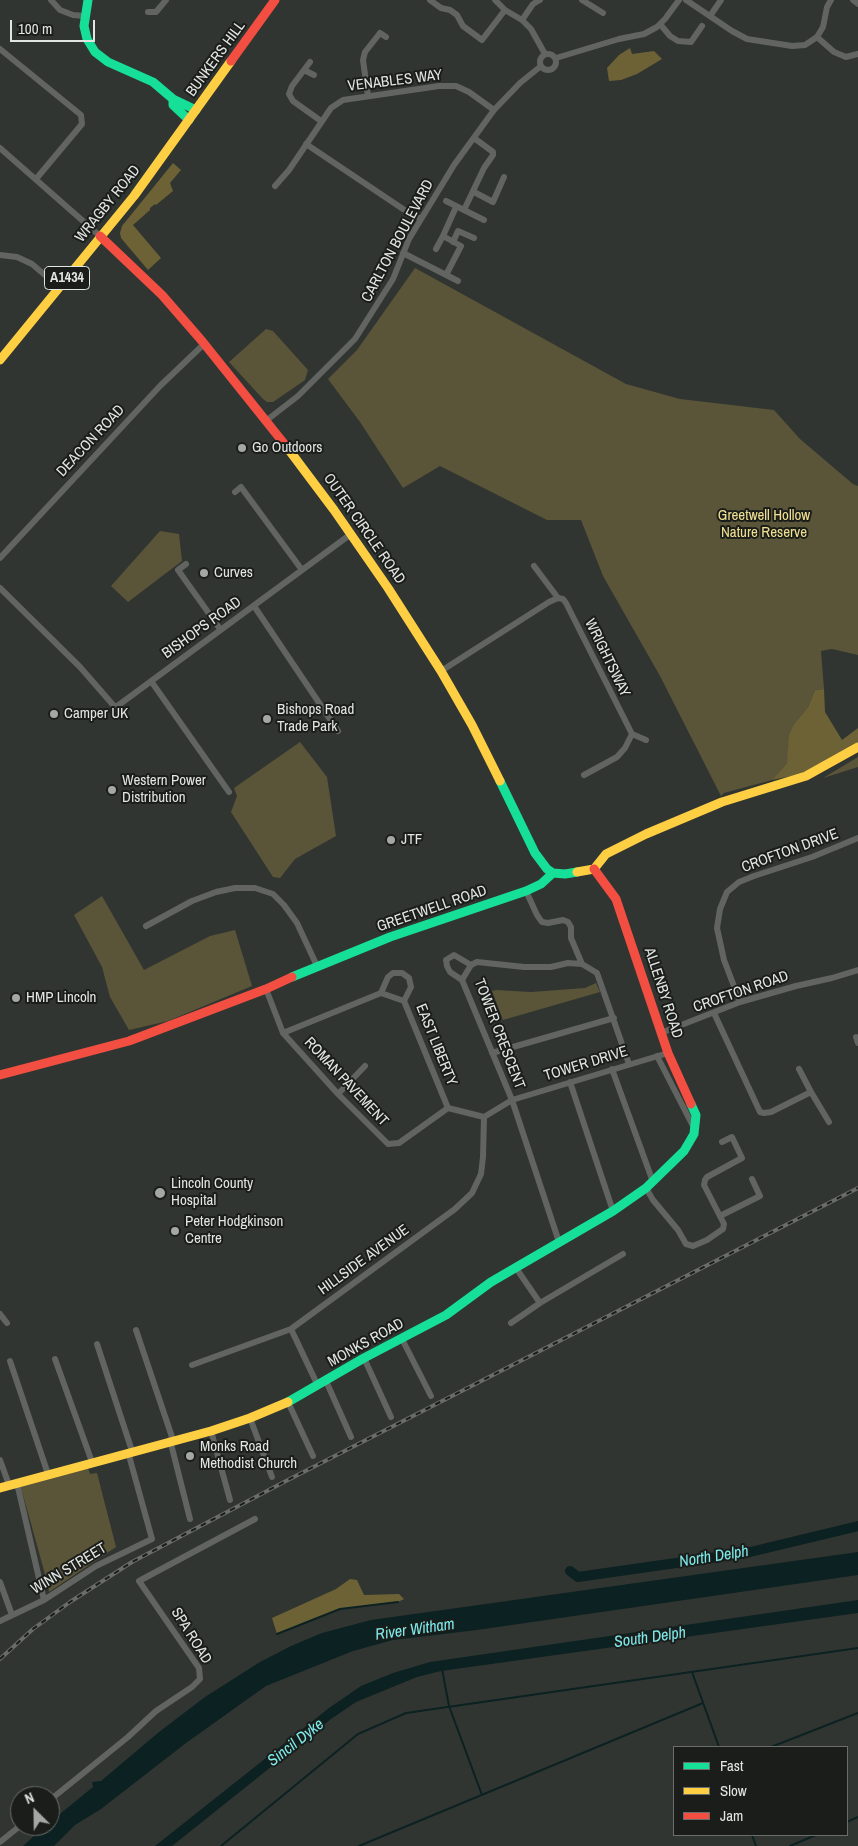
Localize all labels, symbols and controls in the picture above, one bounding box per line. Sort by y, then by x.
scale bar [12,10,98,42]
text: 100 m [18,18,52,39]
street label: BUNKERS HILL [183,18,249,100]
street label: VENABLES WAY [347,66,443,96]
street label: WRAGBY ROAD [72,162,144,246]
street label: CARLTON BOULEVARD [358,177,438,305]
road number: A1434 [44,266,90,290]
street label: DEACON ROAD [53,401,129,481]
place label: Go Outdoors [252,439,322,457]
marker: Go Outdoors [236,442,248,454]
street label: OUTER CIRCLE ROAD [319,470,409,588]
park label: Greetwell Hollow Nature Reserve [718,507,810,542]
place label: Curves [214,564,253,582]
marker: Curves [198,567,210,579]
street label: BISHOPS ROAD [159,593,245,663]
street label: WRIGHTSWAY [580,616,634,700]
place label: Bishops Road Trade Park [277,701,354,736]
place label: Camper UK [64,705,128,723]
marker: Camper UK [48,708,60,720]
marker: Bishops Road Trade Park [261,713,273,725]
place label: Western Power Distribution [122,772,206,807]
marker: Western Power Distribution [106,784,118,796]
street label: CROFTON DRIVE [739,825,841,877]
place label: JTF [401,831,422,849]
marker: JTF [385,834,397,846]
street label: GREETWELL ROAD [375,882,489,936]
street label: ALLENBY ROAD [640,945,686,1041]
street label: CROFTON ROAD [691,967,791,1017]
street label: TOWER CRESCENT [470,976,528,1092]
place label: HMP Lincoln [26,989,96,1007]
marker: HMP Lincoln [10,992,22,1004]
street label: EAST LIBERTY [411,1001,461,1089]
street label: ROMAN PAVEMENT [300,1034,392,1130]
street label: TOWER DRIVE [542,1043,630,1085]
place label: Lincoln County Hospital [171,1175,253,1210]
marker: Lincoln County Hospital [153,1186,167,1200]
place label: Peter Hodgkinson Centre [185,1213,283,1248]
street label: HILLSIDE AVENUE [315,1221,413,1299]
marker: Peter Hodgkinson Centre [169,1225,181,1237]
street label: MONKS ROAD [325,1315,407,1371]
place label: Monks Road Methodist Church [200,1438,297,1473]
marker: Monks Road Methodist Church [184,1450,196,1462]
street label: WINN STREET [28,1539,110,1599]
water label: North Delph [678,1542,750,1572]
street label: SPA ROAD [167,1605,215,1667]
water label: River Witham [374,1615,456,1645]
water label: South Delph [613,1623,687,1653]
water label: Sincil Dyke [264,1715,328,1771]
legend [673,1746,848,1836]
text: Fast [720,1755,743,1776]
text: Slow [720,1780,747,1801]
north arrow [10,1786,60,1836]
text: N [22,1788,37,1808]
text: Jam [720,1805,743,1826]

